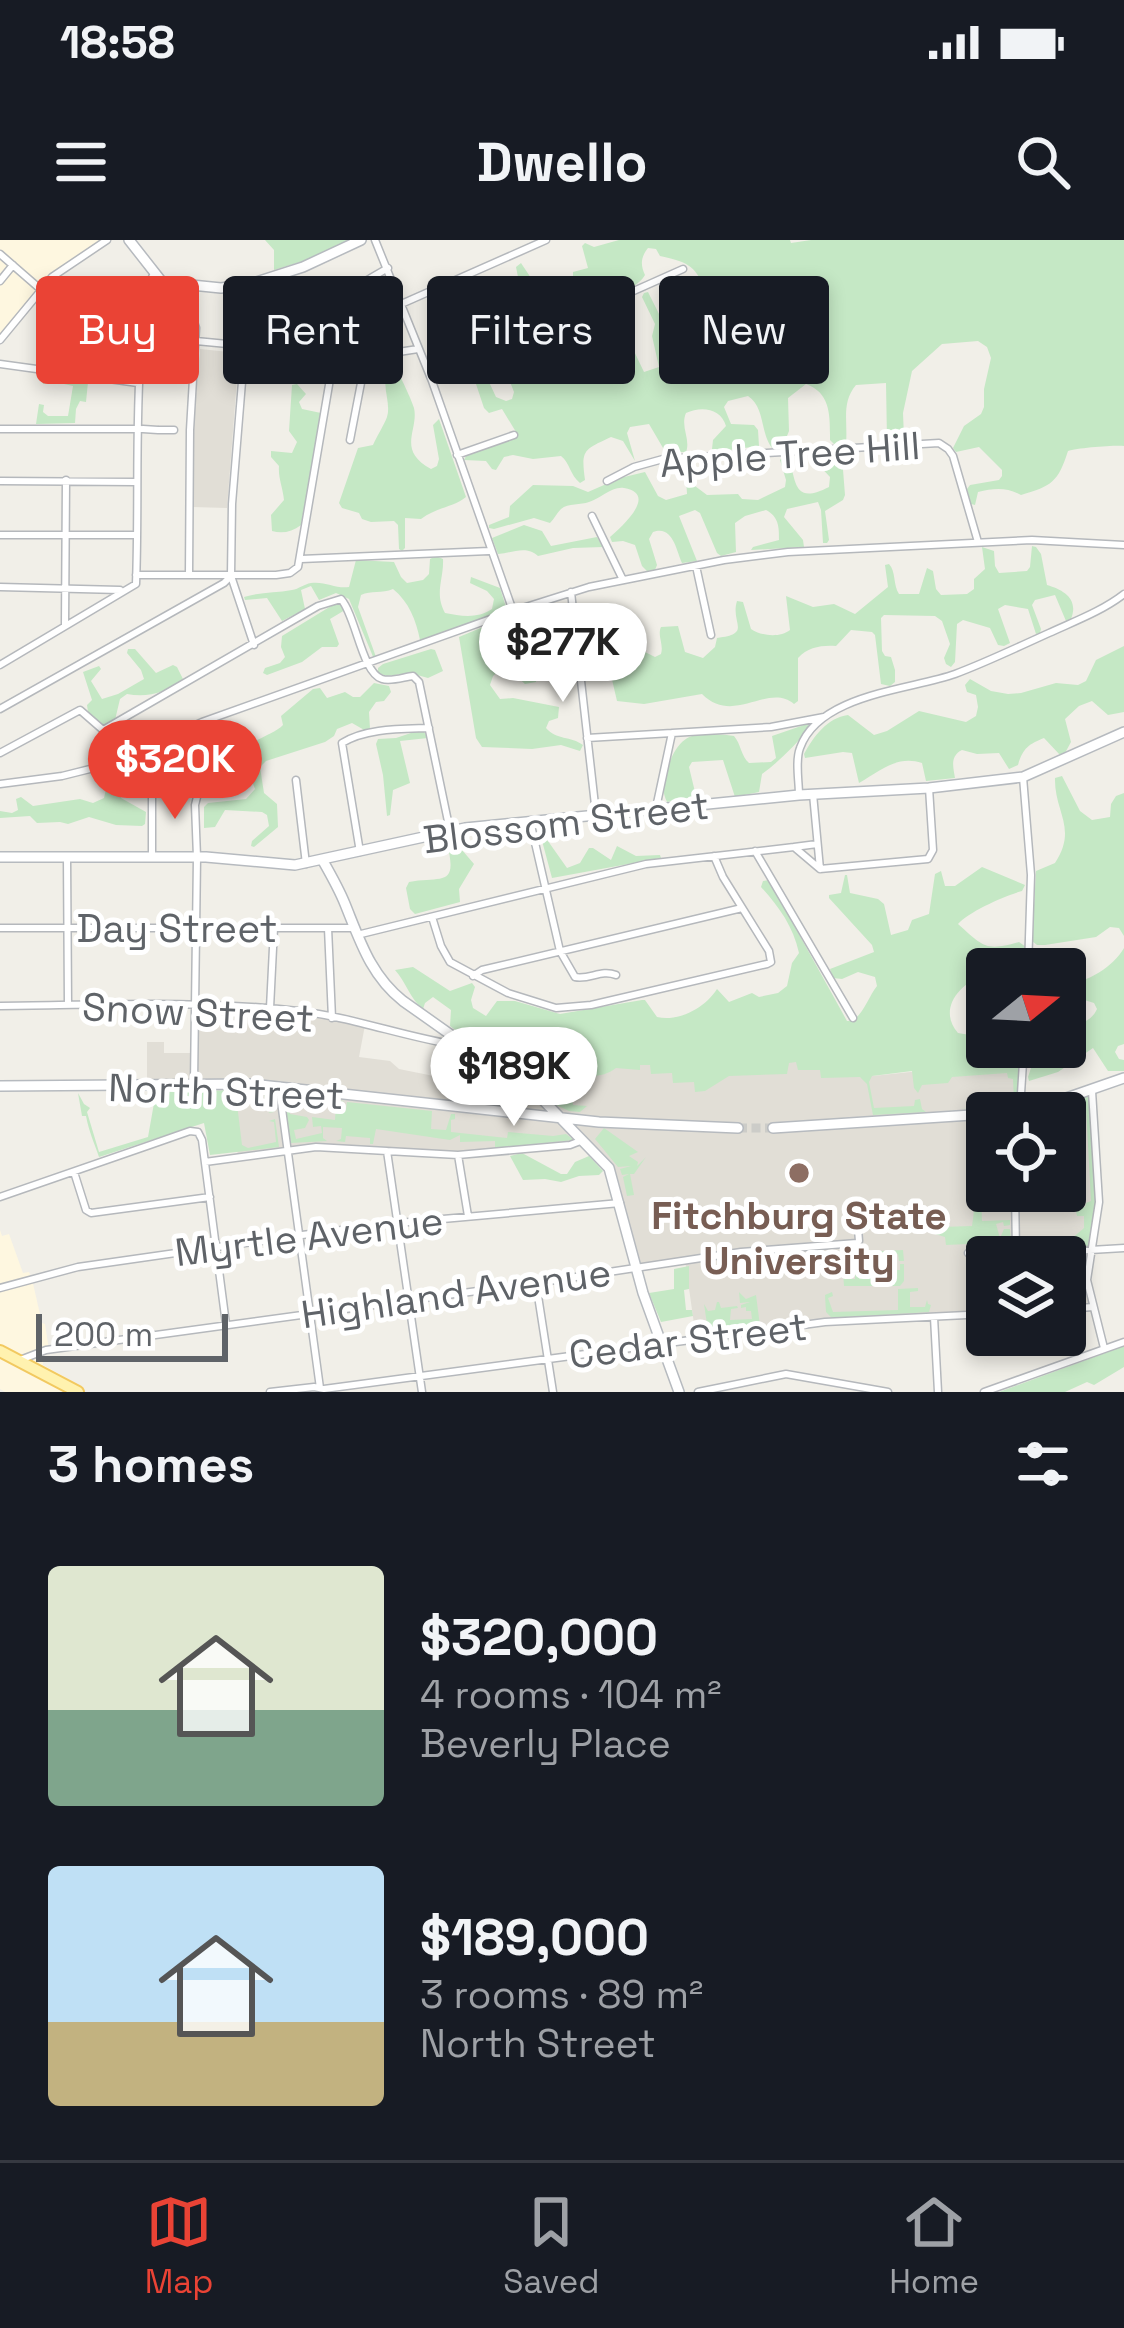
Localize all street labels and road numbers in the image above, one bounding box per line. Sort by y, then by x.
street label: Apple Tree Hill [658,421,922,488]
street label: Blossom Street [420,781,712,864]
street label: Day Street [77,904,277,953]
street label: Snow Street [81,982,315,1043]
street label: North Street [107,1063,345,1120]
street label: Myrtle Avenue [172,1196,446,1277]
street label: Highland Avenue [298,1247,614,1339]
street label: Cedar Street [566,1302,810,1379]

